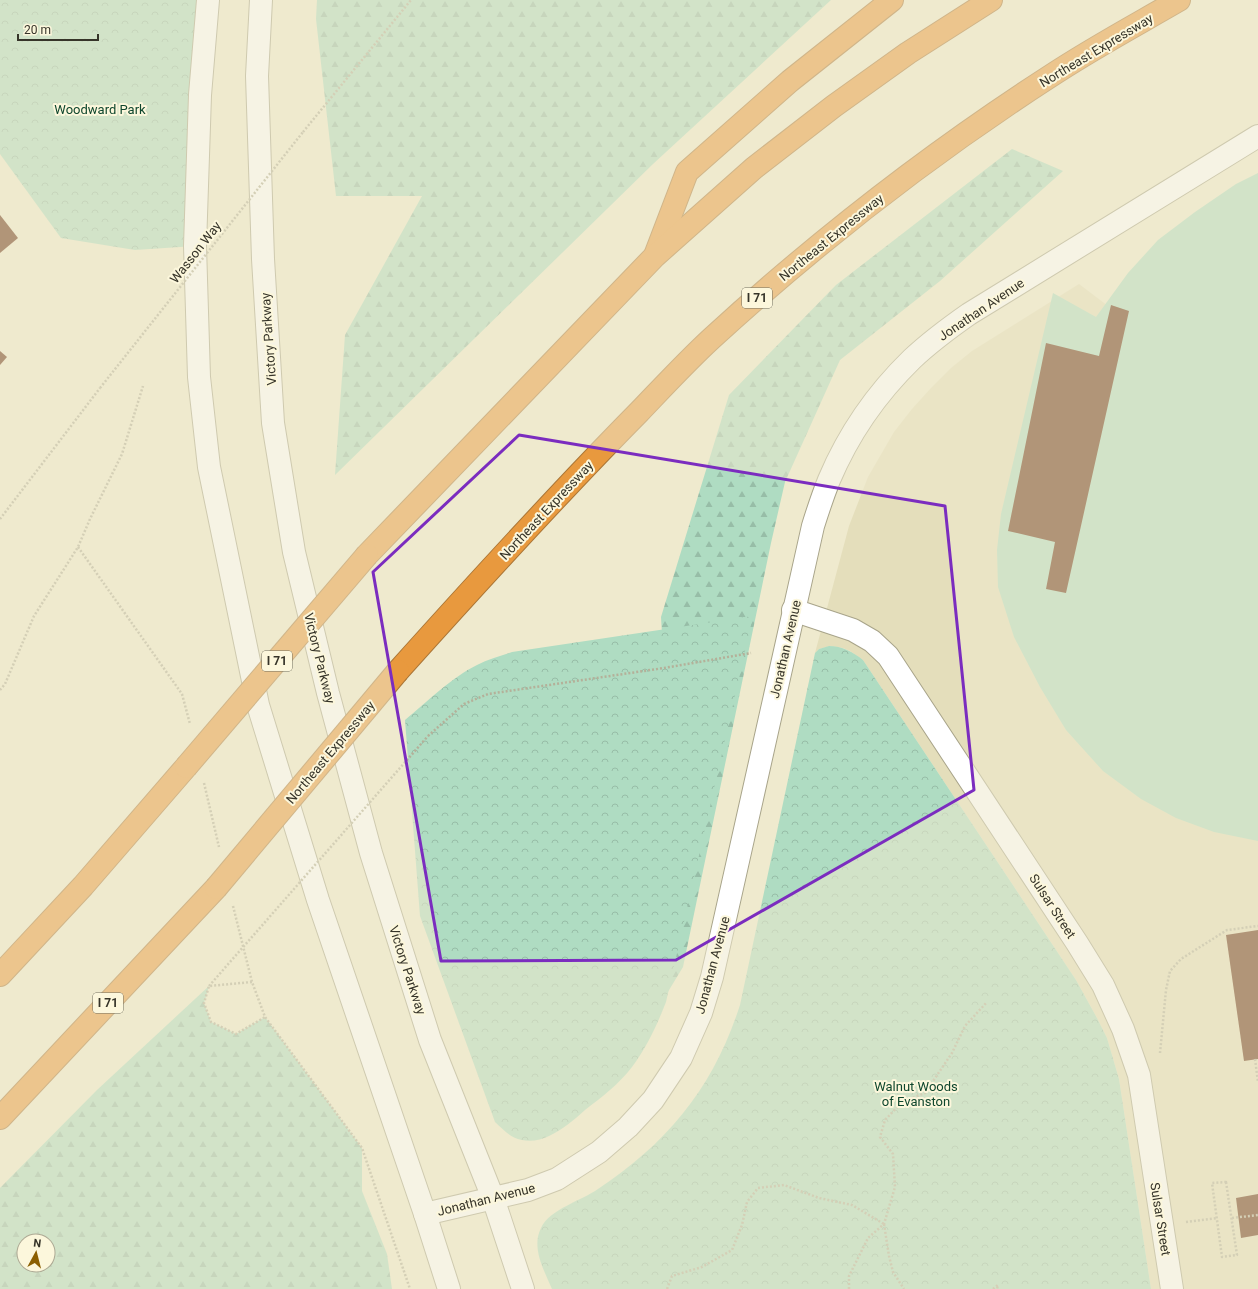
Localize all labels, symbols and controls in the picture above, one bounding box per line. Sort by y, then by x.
street label: Northeast Expressway [1037,11,1156,90]
scale bar [18,16,98,42]
text: 20 m [24,23,51,37]
park label: Woodward Park [54,102,146,117]
street label: Northeast Expressway [776,191,886,284]
street label: Wasson Way [167,218,224,286]
street label: Jonathan Avenue [936,275,1027,344]
road number: I 71 [742,288,772,308]
street label: Victory Parkway [258,292,279,386]
street label: Northeast Expressway [497,458,596,563]
street label: Jonathan Avenue [767,598,804,700]
street label: Victory Parkway [301,611,338,705]
road number: I 71 [262,651,292,671]
street label: Northeast Expressway [283,698,378,807]
street label: Sulsar Street [1026,871,1079,941]
street label: Jonathan Avenue [692,915,733,1015]
street label: Victory Parkway [386,924,429,1017]
road number: I 71 [93,993,123,1013]
park label: Walnut Woods of Evanston [874,1079,958,1109]
street label: Jonathan Avenue [436,1180,537,1219]
street label: Sulsar Street [1147,1181,1174,1257]
north arrow [16,1233,56,1273]
text: N [33,1237,42,1251]

